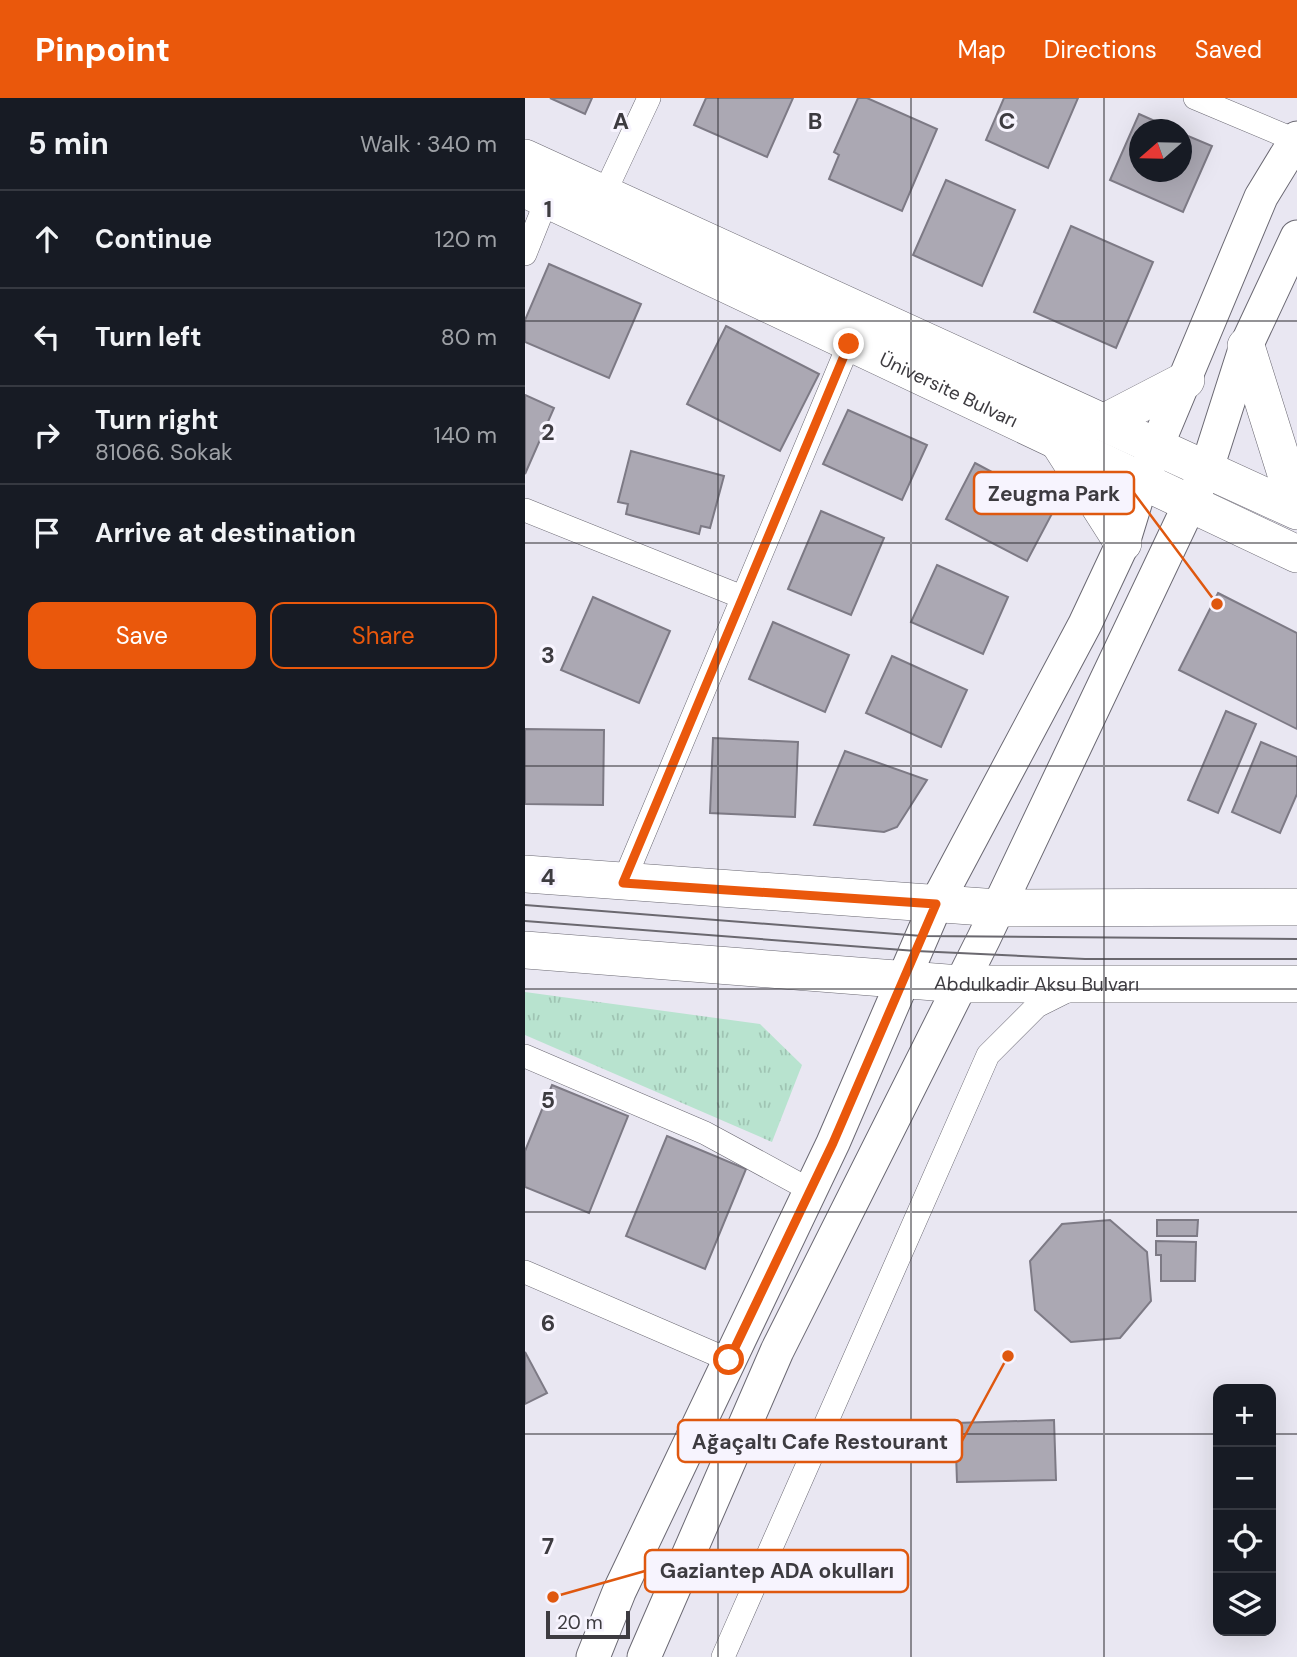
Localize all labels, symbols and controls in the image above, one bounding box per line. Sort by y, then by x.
text: Pinpoint [35,28,170,71]
text: Map [958,34,1006,65]
text: Directions [1044,34,1157,65]
text: Saved [1195,34,1262,65]
text: A [613,106,629,136]
text: B [808,106,822,136]
text: C [999,106,1015,136]
north arrow [1129,119,1192,182]
text: 5 min [28,124,109,163]
text: Walk · 340 m [360,129,497,159]
text: 1 [544,194,552,224]
icon: ahead [28,220,66,258]
text: Continue [95,222,212,256]
text: 120 m [434,224,497,254]
icon: left [28,318,66,356]
text: Turn left [95,320,202,354]
text: 80 m [441,322,497,352]
route end [833,328,864,359]
street label: Üniversite Bulvarı [876,347,1022,433]
text: Turn right [95,403,219,437]
icon: right [28,416,66,454]
text: 2 [541,417,555,447]
text: 140 m [434,420,497,450]
text: 81066. Sokak [95,437,233,467]
callout: Zeugma Park [974,472,1134,514]
text: Zeugma Park [988,480,1120,508]
icon: arrive [28,514,66,552]
text: Arrive at destination [95,516,356,550]
button: Save [28,602,256,669]
button: Share [270,602,497,669]
text: 3 [541,640,555,670]
text: 4 [541,862,556,892]
street label: Abdulkadir Aksu Bulvarı [933,970,1139,997]
text: 5 [541,1085,555,1115]
text: 6 [541,1308,555,1338]
route start [713,1344,744,1375]
map controls [1213,1384,1276,1636]
button: + [1213,1384,1276,1447]
callout: Ağaçaltı Cafe Restourant [678,1420,962,1462]
text: Ağaçaltı Cafe Restourant [692,1428,948,1456]
button: − [1213,1447,1276,1510]
button: locate [1213,1510,1276,1573]
text: 7 [542,1531,554,1561]
callout: Gaziantep ADA okulları [645,1550,908,1592]
text: Gaziantep ADA okulları [660,1557,894,1585]
button: layers [1213,1573,1276,1636]
scale bar [546,1608,630,1640]
text: 20 m [557,1610,603,1635]

